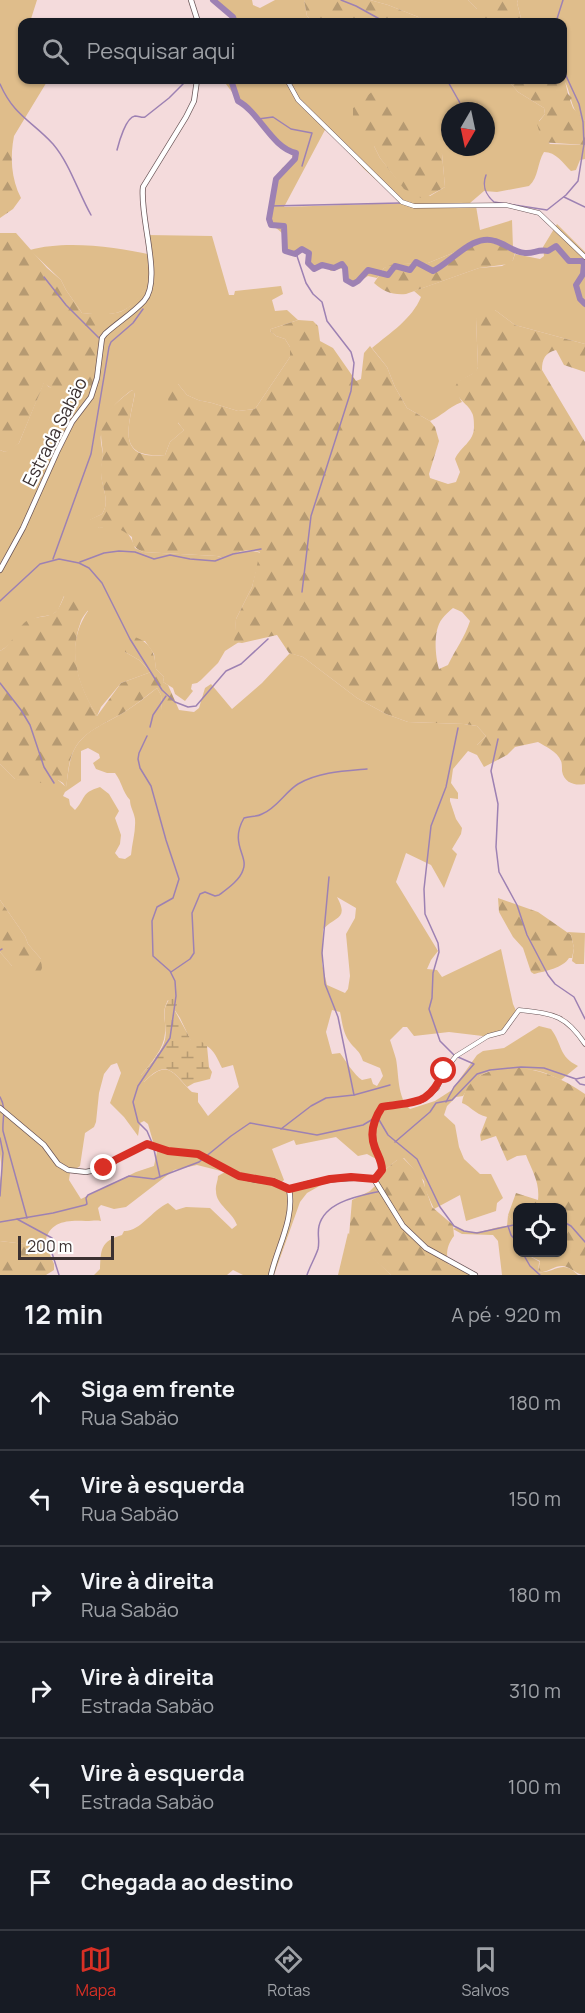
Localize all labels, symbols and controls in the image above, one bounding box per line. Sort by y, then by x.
search box [18,18,567,84]
icon: search [39,35,72,68]
text: Pesquisar aqui [87,36,235,66]
north arrow [441,102,495,156]
street label: Estrada Sabäo [16,373,92,490]
route start [430,1057,456,1083]
route end [90,1154,116,1180]
map controls [513,1203,567,1257]
button: locate [513,1203,567,1257]
scale bar [18,1233,114,1260]
text: 200 m [27,1235,72,1257]
text: 12 min [24,1296,103,1332]
text: A pé · 920 m [451,1301,561,1328]
text: Siga em frente [81,1374,235,1404]
icon: ahead [24,1386,57,1419]
text: 180 m [508,1389,561,1416]
text: Rua Sabäo [81,1404,179,1431]
text: Vire à esquerda [81,1470,245,1500]
icon: left [24,1482,57,1515]
text: 150 m [508,1485,561,1512]
text: Rua Sabäo [81,1500,179,1527]
text: Vire à direita [81,1566,214,1596]
icon: right [24,1578,57,1611]
text: 180 m [508,1581,561,1608]
text: Rua Sabäo [81,1596,179,1623]
text: Vire à direita [81,1662,214,1692]
icon: right [24,1674,57,1707]
text: 310 m [509,1677,561,1704]
text: Estrada Sabäo [81,1692,214,1719]
text: Vire à esquerda [81,1758,245,1788]
icon: left [24,1770,57,1803]
text: 100 m [508,1773,561,1800]
text: Estrada Sabäo [81,1788,214,1815]
icon: arrive [24,1866,57,1899]
text: Chegada ao destino [81,1867,293,1897]
tab: Mapa [75,1943,116,2001]
tab: Rotas [267,1943,310,2001]
tab: Salvos [461,1943,510,2001]

